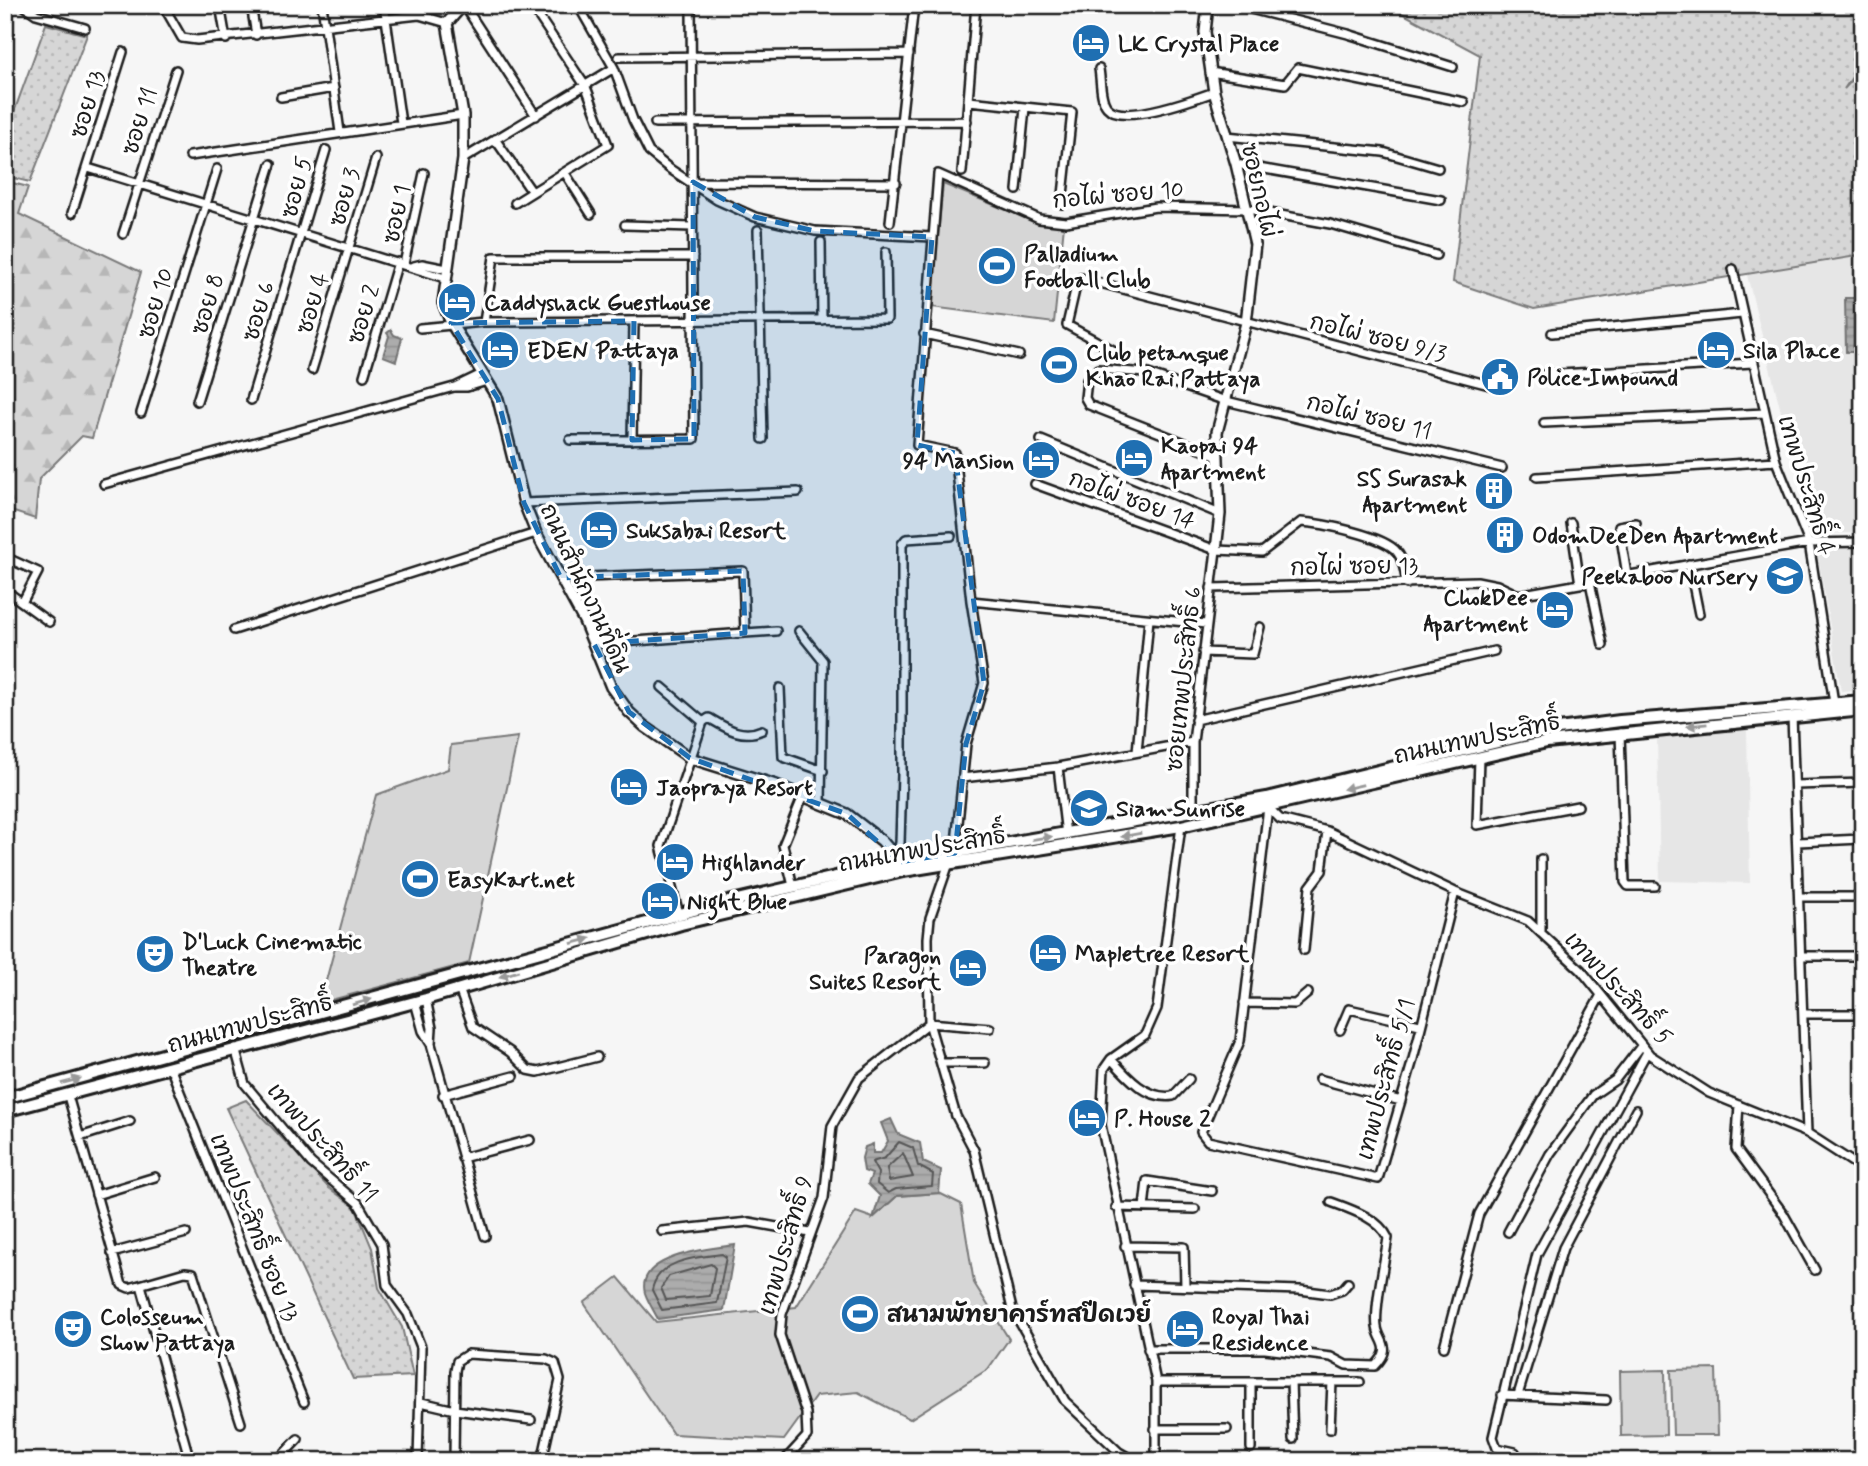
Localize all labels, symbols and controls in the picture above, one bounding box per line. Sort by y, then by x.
hotel icon: LK Crystal Place [1070,22,1112,64]
place label: LK Crystal Place [1118,30,1279,60]
street label: ซอย 13 [64,67,113,142]
street label: ซอย 11 [116,84,166,159]
street label: ซอยกอไผ่ [1233,140,1286,241]
street label: ซอย 5 [275,153,321,222]
street label: ซอย 3 [323,165,369,230]
street label: กอไผ่ ซอย 10 [1051,172,1185,217]
street label: ซอย 1 [377,182,419,247]
place label: Palladium Football Club [1024,240,1151,296]
sports icon: Palladium Football Club [976,245,1018,287]
street label: ซอย 10 [132,265,182,343]
street label: ซอย 4 [290,269,337,338]
street label: ซอย 8 [185,271,232,339]
street label: ซอย 6 [237,278,283,345]
street label: ซอย 2 [342,281,388,348]
hotel icon: Caddyshack Guesthouse [436,281,478,323]
place label: Caddyshack Guesthouse [484,289,711,319]
street label: กอไผ่ ซอย 9/3 [1306,305,1450,370]
hotel icon: EDEN Pattaya [479,329,521,371]
hotel icon: Sila Place [1695,329,1737,371]
place label: EDEN Pattaya [527,337,679,367]
place label: Sila Place [1743,337,1841,367]
place label: Club petanque Khao Rai Pattaya [1086,339,1261,395]
sports icon: Club petanque Khao Rai Pattaya [1038,344,1080,386]
public building icon: Police Impound [1479,356,1521,398]
place label: Police Impound [1527,364,1678,394]
street label: กอไผ่ ซอย 11 [1303,385,1435,448]
street label: เทพประสิทธิ์ 4 [1770,409,1849,559]
place label: Kaopai 94 Apartment [1161,432,1266,489]
hotel icon: Kaopai 94 Apartment [1113,437,1155,479]
hotel icon: 94 Mansion [1020,439,1062,481]
place label: 94 Mansion [903,447,1014,477]
street label: กอไผ่ ซอย 14 [1064,461,1200,538]
place label: SS Surasak Apartment [1357,465,1468,522]
building icon: SS Surasak Apartment [1473,470,1515,512]
street label: ถนนสำนักงานที่ดิน [532,495,645,678]
hotel icon: Suksabai Resort [578,509,620,551]
building icon: OdomDeeDen Apartment [1484,514,1526,556]
place label: Suksabai Resort [626,517,787,547]
place label: OdomDeeDen Apartment [1532,522,1778,553]
street label: กอไผ่ ซอย 13 [1290,549,1419,584]
school or university icon: Peekaboo Nursery [1764,555,1806,597]
place label: Peekaboo Nursery [1582,563,1758,593]
street label: ซอยเทพประสิทธิ์ 6 [1151,584,1210,773]
place label: ChokDee Apartment [1423,584,1528,641]
hotel icon: ChokDee Apartment [1534,589,1576,631]
street label: ถนนเทพประสิทธิ์ [1389,699,1564,772]
one-way arrow [1686,719,1708,730]
hotel icon: Jaopraya Resort [608,766,650,808]
place label: Jaopraya Resort [656,774,813,804]
one-way arrow [1342,782,1364,793]
school or university icon: Siam Sunrise [1068,787,1110,829]
place label: Siam Sunrise [1116,795,1245,825]
street label: ถนนเทพประสิทธิ์ [835,813,1009,880]
one-way arrow [1120,830,1142,841]
one-way arrow [1031,833,1053,844]
hotel icon: Highlander [654,841,696,883]
place label: Highlander [702,849,806,882]
sports icon: EasyKart.net [399,858,441,900]
place label: EasyKart.net [447,866,575,896]
hotel icon: Night Blue [639,880,681,922]
place label: Night Blue [687,888,787,921]
street label: เทพประสิทธิ์ 5 [1557,920,1685,1053]
place label: D'Luck Cinematic Theatre [182,928,362,984]
hotel icon: Mapletree Resort [1027,932,1069,974]
theatre icon: D'Luck Cinematic Theatre [134,933,176,975]
one-way arrow [570,935,592,946]
place label: Mapletree Resort [1075,940,1250,970]
place label: Paragon Suites Resort [809,942,941,998]
hotel icon: Paragon Suites Resort [947,947,989,989]
one-way arrow [499,970,520,980]
street label: ถนนเทพประสิทธิ์ [162,980,336,1061]
street label: เทพประสิทธิ์ 5/1 [1342,993,1423,1163]
one-way arrow [351,996,372,1006]
street label: เทพประสิทธิ์ 11 [260,1071,390,1210]
one-way arrow [61,1075,82,1085]
hotel icon: P. House 2 [1066,1097,1108,1139]
place label: P. House 2 [1114,1105,1211,1135]
street label: เทพประสิทธิ์ ซอย 13 [202,1126,313,1327]
street label: เทพประสิทธิ์ 9 [744,1170,821,1318]
sports icon: สนามพัทยาคาร์ทสปีดเวย์ [839,1293,881,1335]
place label: สนามพัทยาคาร์ทสปีดเวย์ [887,1299,1151,1331]
place label: Colosseum Show Pattaya [100,1303,235,1359]
place label: Royal Thai Residence [1212,1303,1310,1359]
theatre icon: Colosseum Show Pattaya [52,1308,94,1350]
hotel icon: Royal Thai Residence [1164,1308,1206,1350]

